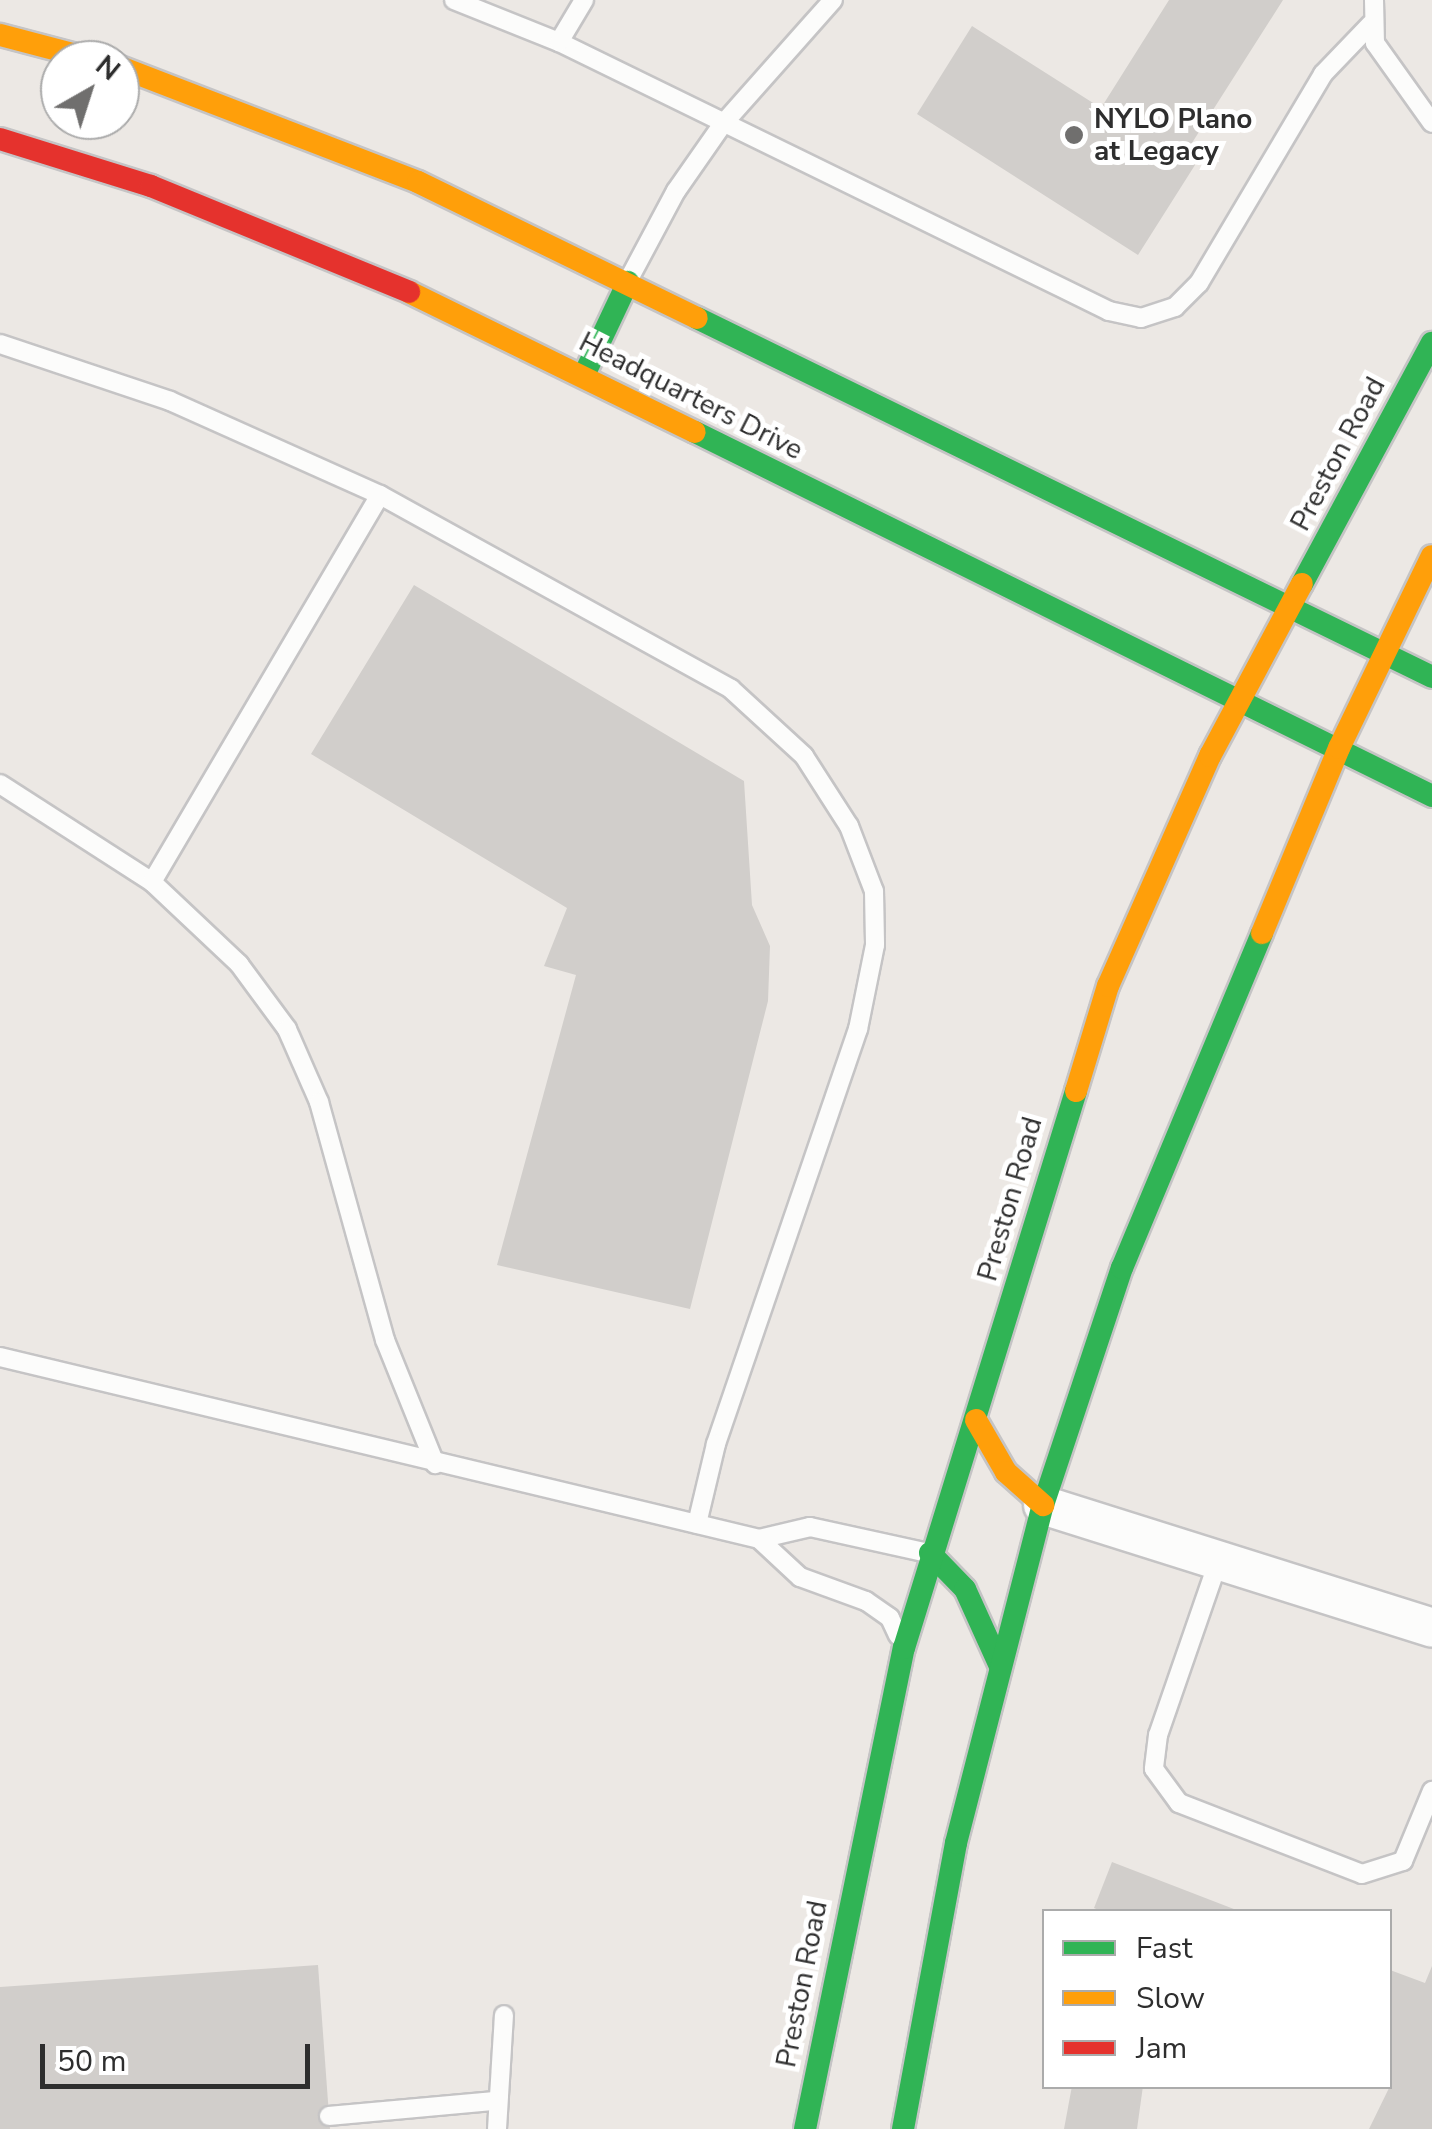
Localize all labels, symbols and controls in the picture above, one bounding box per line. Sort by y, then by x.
north arrow [40,40,140,140]
text: N [88,47,128,90]
place label: NYLO Plano at Legacy [1094,102,1252,168]
marker: NYLO Plano at Legacy [1063,124,1085,146]
street label: Headquarters Drive [574,325,808,467]
street label: Preston Road [1283,372,1393,536]
street label: Preston Road [971,1113,1049,1285]
street label: Preston Road [769,1898,835,2070]
legend [1042,1909,1392,2089]
text: Fast [1136,1928,1193,1969]
text: Slow [1136,1978,1205,2019]
scale bar [45,2024,315,2086]
text: Jam [1136,2028,1187,2069]
text: 50 m [57,2041,126,2082]

